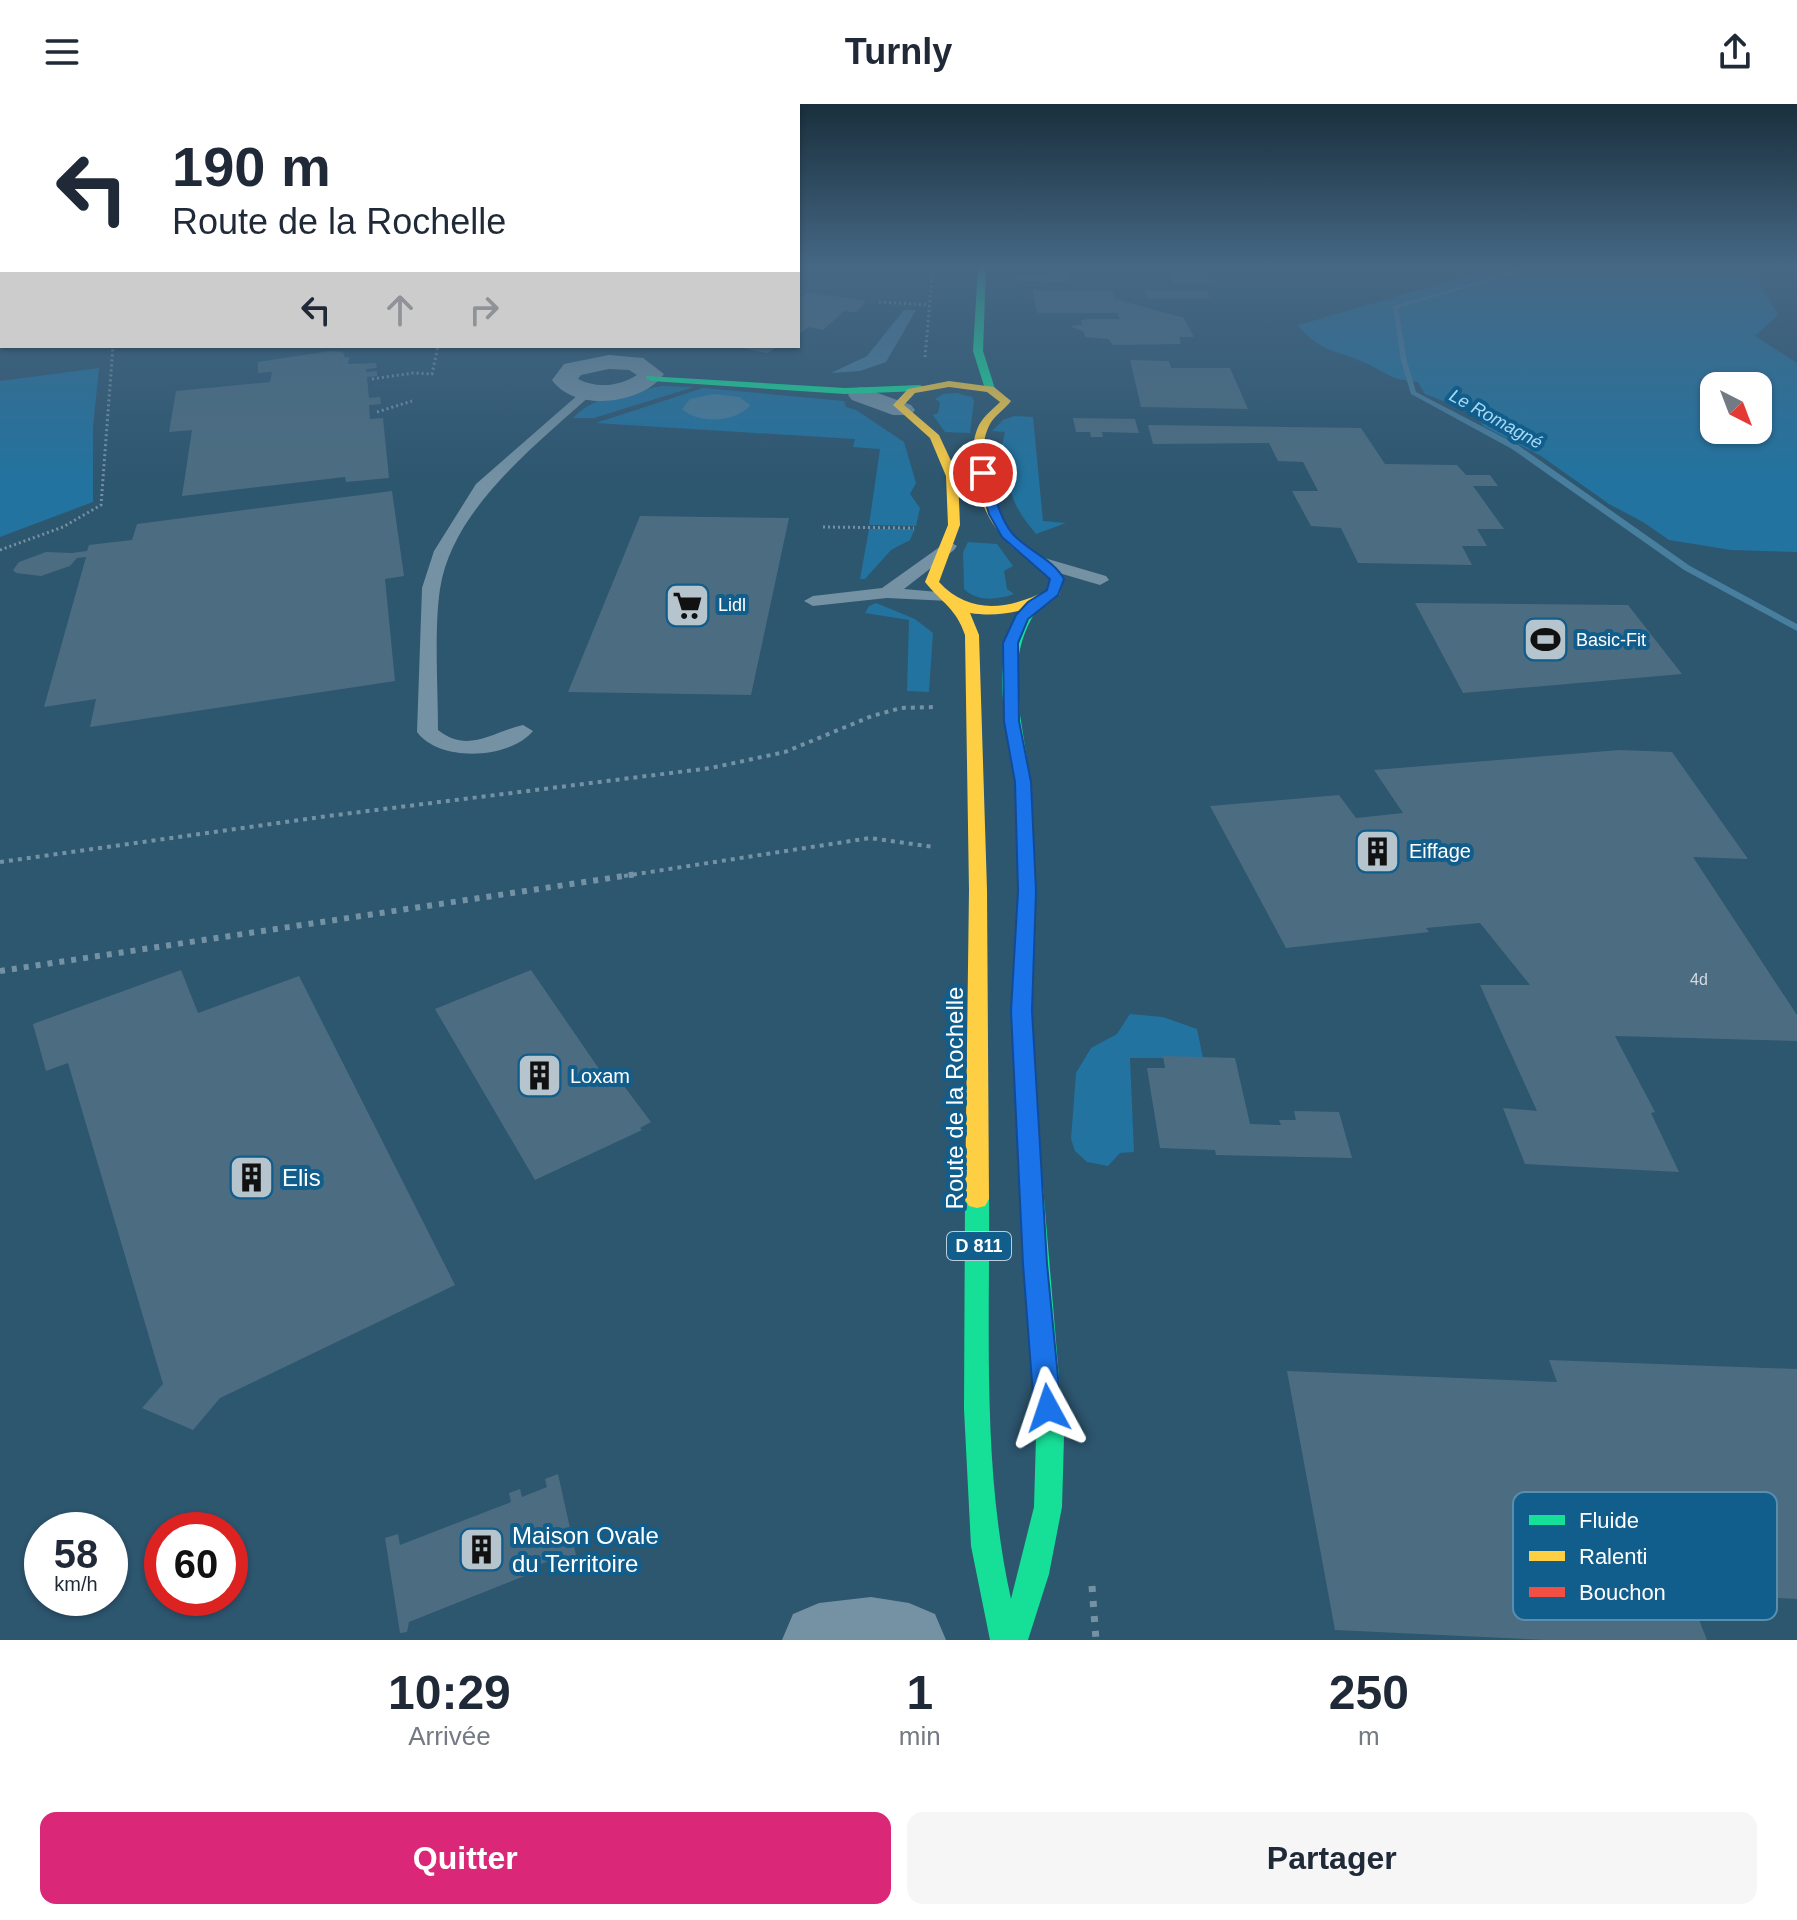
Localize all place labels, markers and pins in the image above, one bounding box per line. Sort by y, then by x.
pin [949,439,1017,507]
supermarket icon: Lidl [663,581,711,629]
place label: Lidl [718,595,746,615]
sports icon: Basic-Fit [1521,616,1569,664]
place label: Basic-Fit [1576,630,1646,650]
building icon: Eiffage [1354,827,1402,875]
place label: Eiffage [1409,840,1471,862]
building icon: Loxam [515,1052,563,1100]
place label: Loxam [570,1065,630,1087]
building icon: Elis [227,1154,275,1202]
place label: Elis [282,1164,321,1191]
place label: Maison Ovale du Territoire [512,1522,659,1577]
building icon: Maison Ovale du Territoire [457,1526,505,1574]

